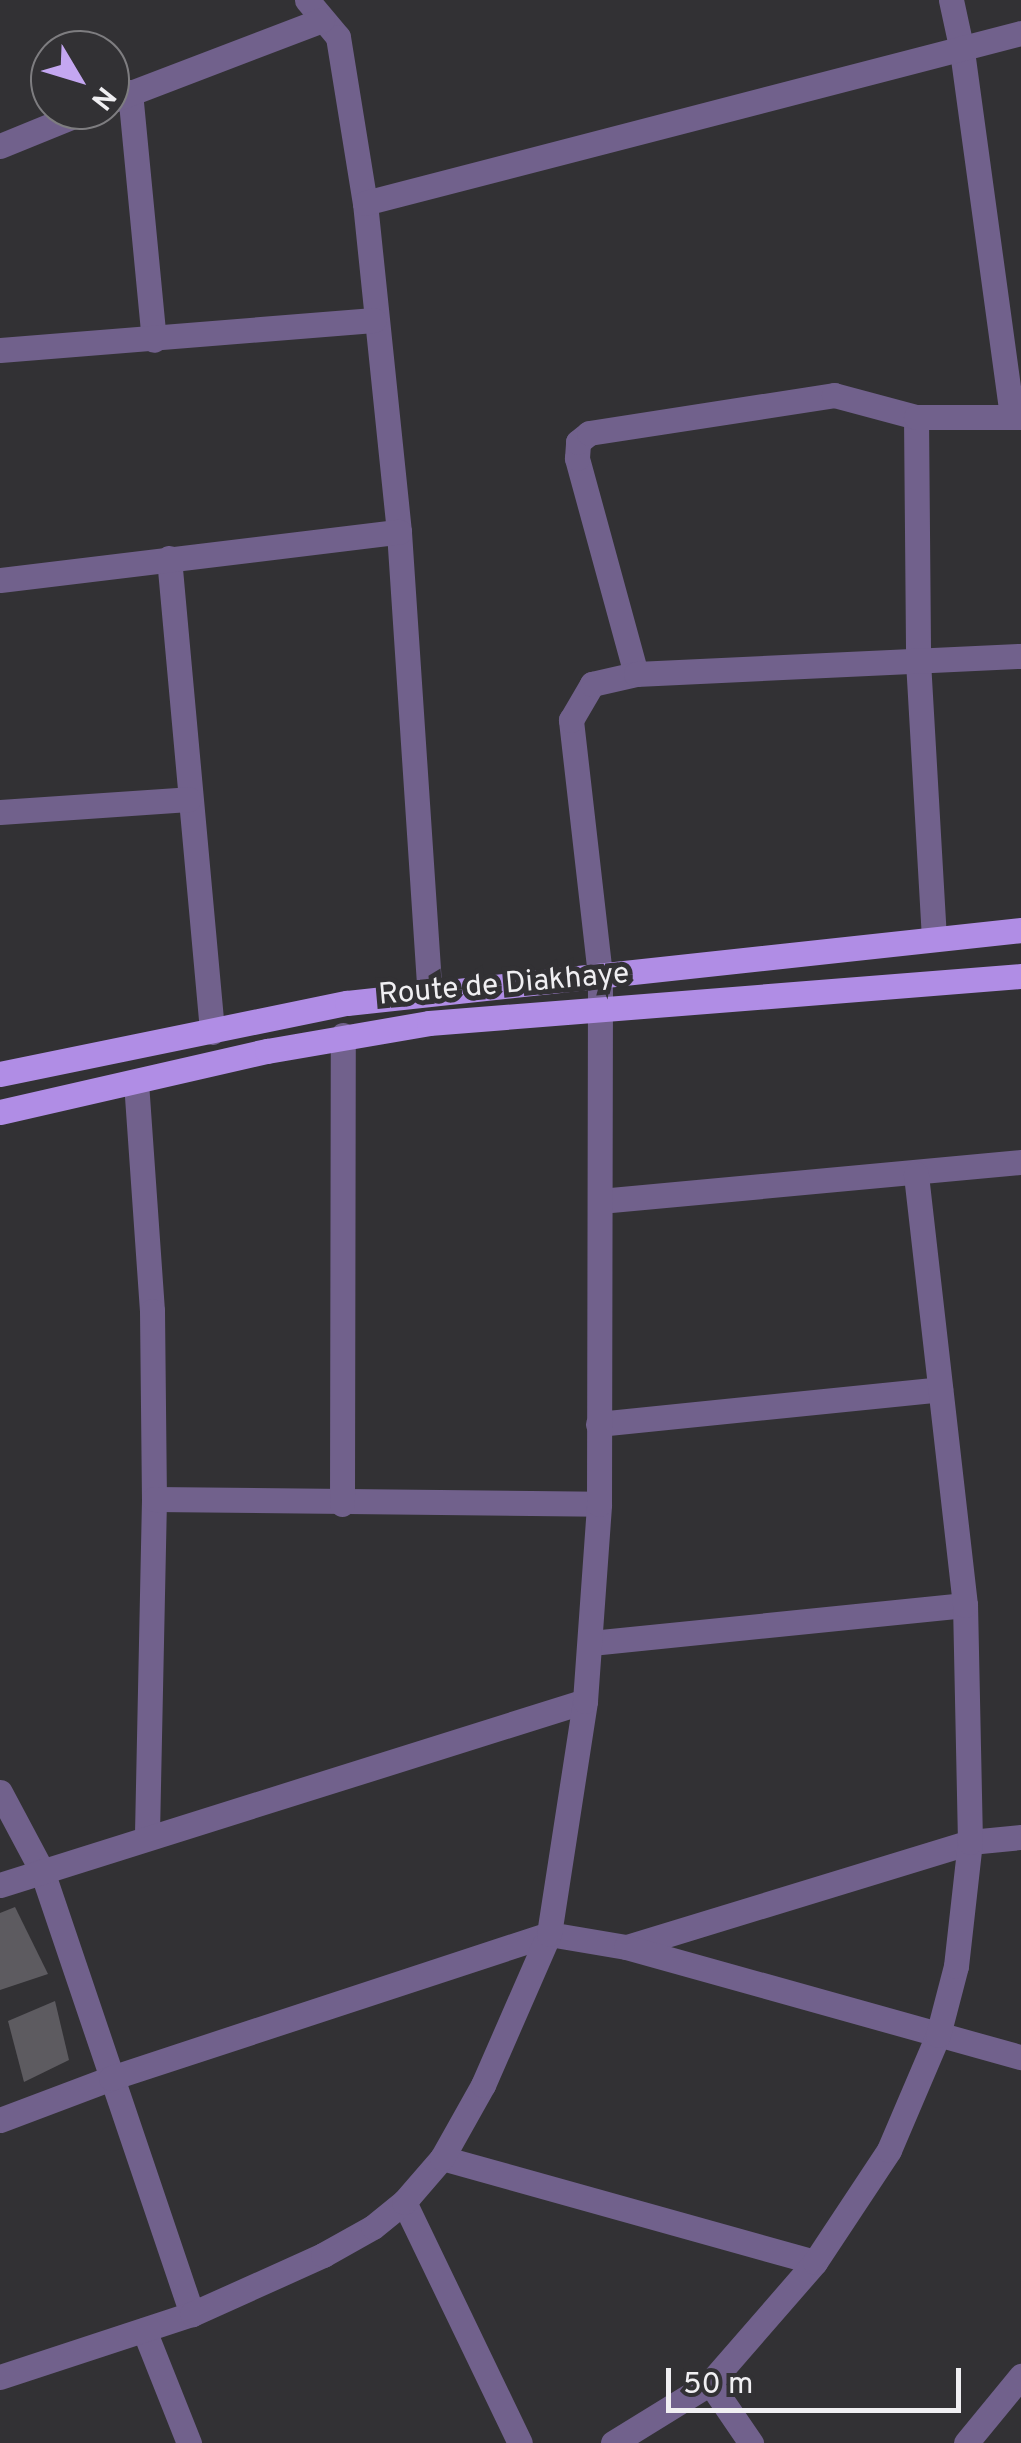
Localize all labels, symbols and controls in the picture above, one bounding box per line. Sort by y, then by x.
north arrow [30,30,130,130]
text: N [82,78,122,116]
street label: Route de Diakhaye [377,957,631,1015]
scale bar [671,2348,966,2410]
text: 50 m [683,2367,753,2404]

